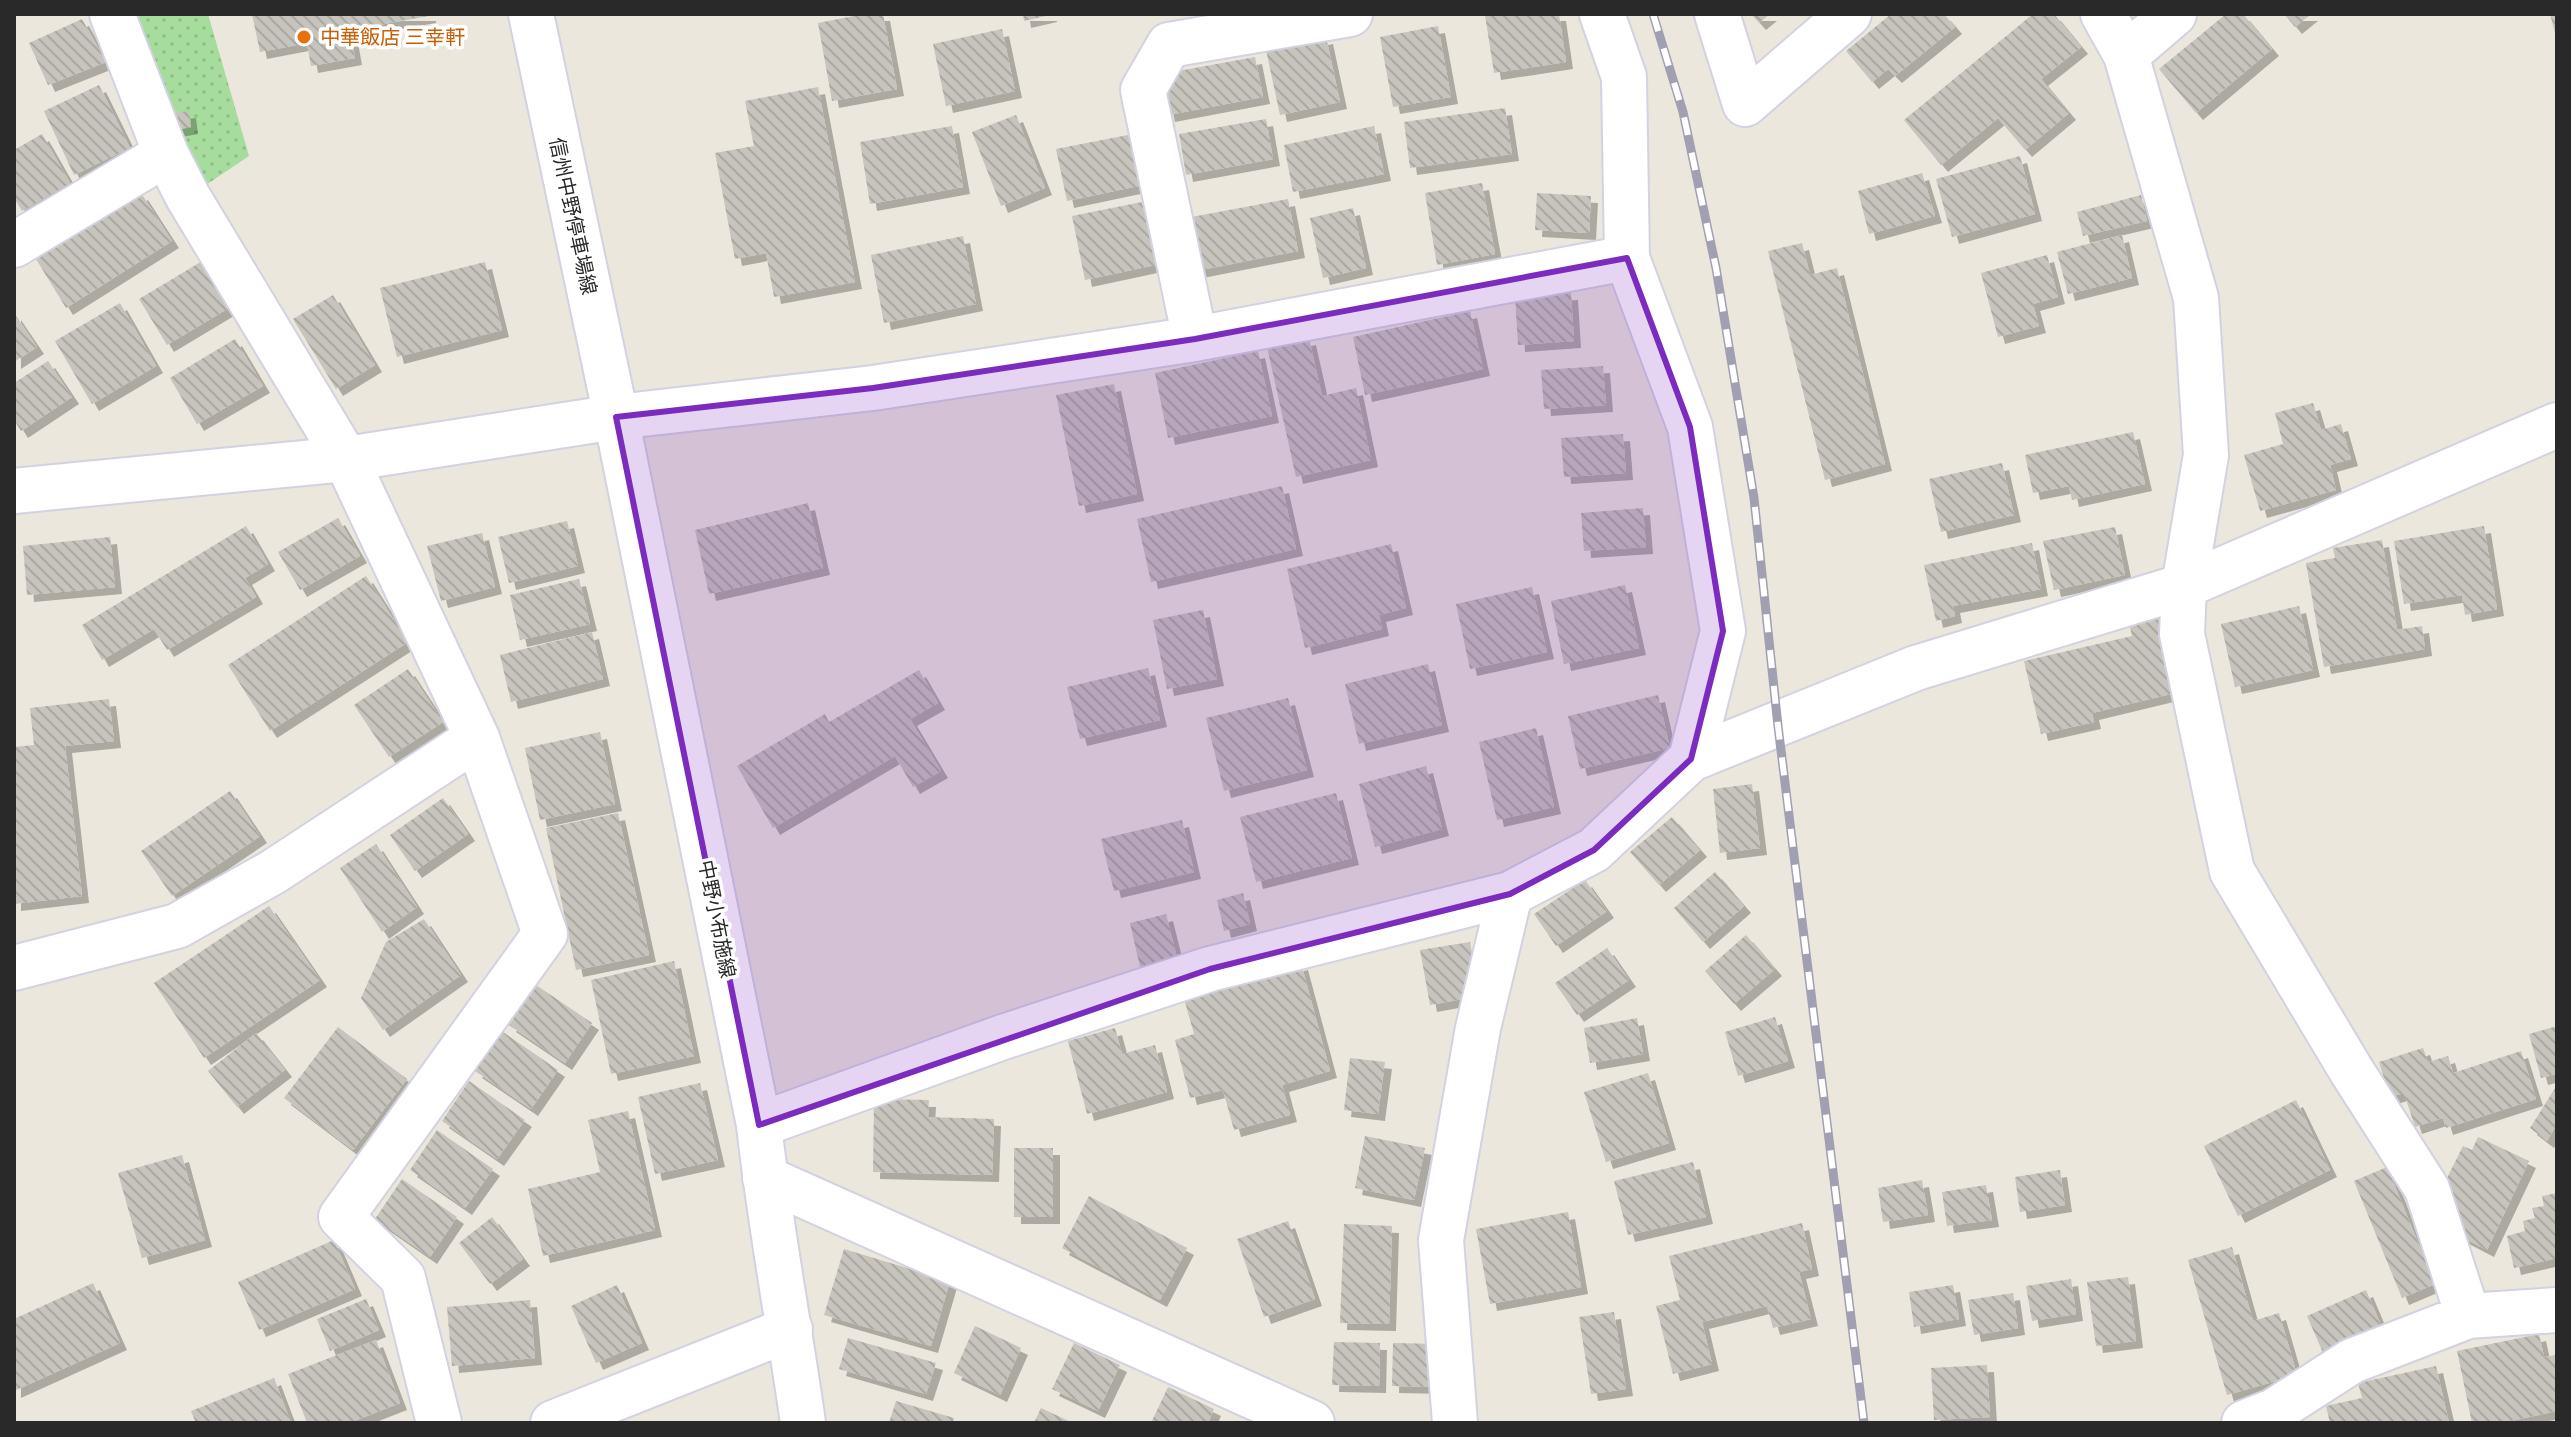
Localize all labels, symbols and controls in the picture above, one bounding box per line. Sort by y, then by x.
place label: 中華飯店 三幸軒 [320,24,465,48]
marker: 中華飯店 三幸軒 [295,28,313,46]
street label: 信州中野停車場線 [546,135,602,297]
street label: 中野小布施線 [695,858,741,980]

